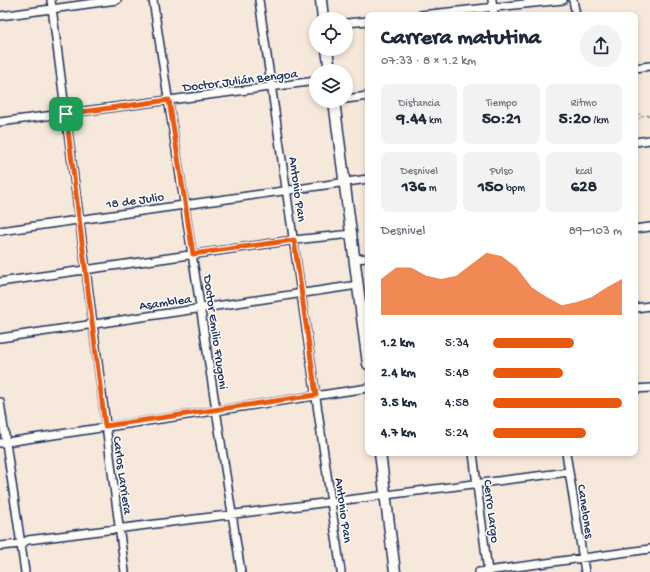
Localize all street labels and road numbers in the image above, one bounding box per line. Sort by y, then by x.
street label: Doctor Julián Bengoa [181,67,299,96]
street label: Antonio Pan [285,156,309,224]
street label: 18 de Julio [104,190,165,213]
street label: Doctor Emilio Frugoni [199,273,230,391]
street label: Asamblea [138,292,193,315]
street label: Carlos Larriera [109,435,135,516]
street label: Antonio Pan [331,477,355,545]
street label: Cerro Largo [479,479,502,544]
street label: Canelones [573,483,596,541]

